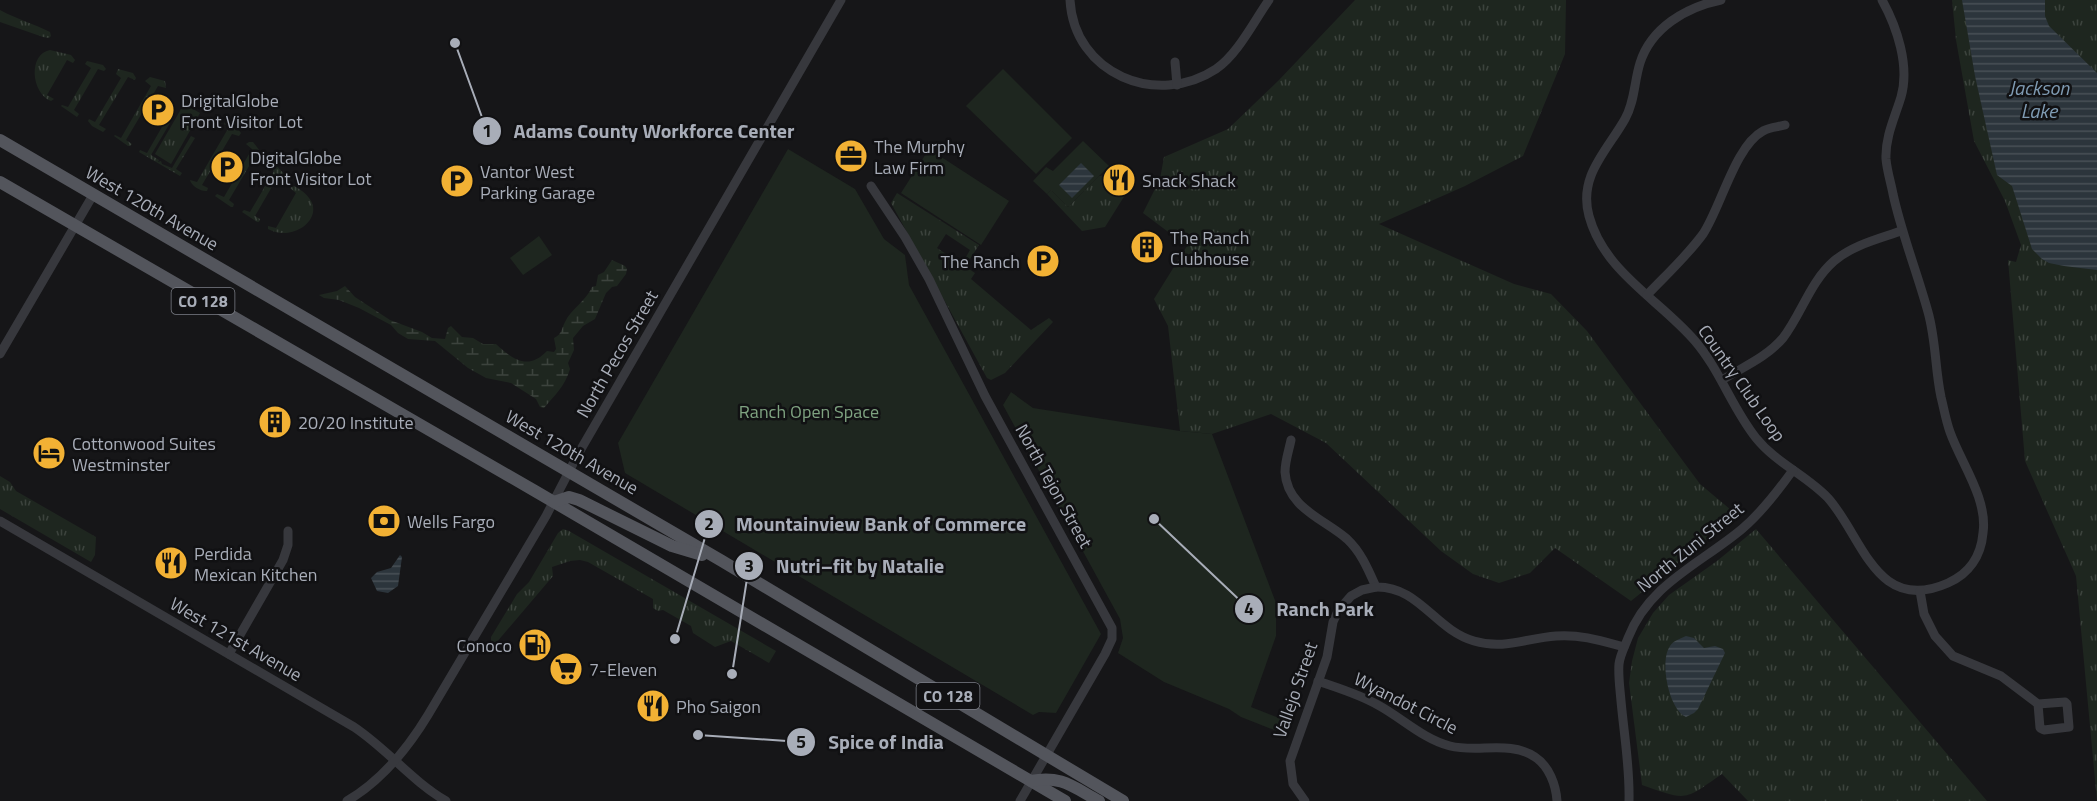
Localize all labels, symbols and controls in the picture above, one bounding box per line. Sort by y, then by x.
water label: Jackson Lake [2009,72,2070,126]
place label: DrigitalGlobe Front Visitor Lot [181,87,303,135]
parking icon: DrigitalGlobe Front Visitor Lot [140,92,176,128]
callout: Adams County Workforce Center [472,112,807,150]
text: Adams County Workforce Center [514,115,795,146]
text: 1 [482,117,492,144]
place label: The Murphy Law Firm [874,133,965,181]
office icon: The Murphy Law Firm [833,138,869,174]
place label: DigitalGlobe Front Visitor Lot [250,144,372,192]
parking icon: DigitalGlobe Front Visitor Lot [209,149,245,185]
place label: Vantor West Parking Garage [480,158,595,206]
street label: West 120th Avenue [80,159,224,257]
restaurant icon: Snack Shack [1101,162,1137,198]
parking icon: Vantor West Parking Garage [439,163,475,199]
place label: Snack Shack [1142,167,1236,194]
place label: The Ranch Clubhouse [1170,224,1249,272]
building icon: The Ranch Clubhouse [1129,229,1165,265]
parking icon: The Ranch [1025,243,1061,279]
place label: The Ranch [941,248,1020,275]
street label: North Pecos Street [569,285,665,423]
road number: CO 128 [172,288,234,314]
street label: Country Club Loop [1692,319,1792,447]
park label: Ranch Open Space [739,398,879,425]
street label: West 120th Avenue [500,403,644,501]
building icon: 20/20 Institute [257,404,293,440]
place label: 20/20 Institute [298,409,414,436]
street label: North Tejon Street [1009,419,1100,554]
place label: Cottonwood Suites Westminster [72,430,216,478]
hotel icon: Cottonwood Suites Westminster [31,435,67,471]
street label: North Zuni Street [1631,495,1750,599]
bank icon: Wells Fargo [366,503,402,539]
callout: Mountainview Bank of Commerce [694,505,1038,543]
place label: Wells Fargo [407,508,495,535]
text: Mountainview Bank of Commerce [736,508,1026,539]
text: 2 [704,510,714,537]
place label: Perdida Mexican Kitchen [194,540,317,588]
restaurant icon: Perdida Mexican Kitchen [153,545,189,581]
callout: Nutri–fit by Natalie [734,547,956,585]
text: Nutri–fit by Natalie [776,550,944,581]
text: 3 [744,552,754,579]
street label: West 121st Avenue [165,590,307,688]
callout: Ranch Park [1234,590,1385,628]
text: Ranch Park [1276,593,1374,624]
text: 4 [1244,595,1254,622]
fuel station icon: Conoco [517,627,553,663]
place label: Conoco [456,632,512,659]
street label: Vallejo Street [1266,638,1324,742]
supermarket icon: 7-Eleven [548,651,584,687]
place label: 7-Eleven [589,656,657,683]
street label: Wyandot Circle [1349,665,1463,741]
road number: CO 128 [916,683,980,709]
restaurant icon: Pho Saigon [635,688,671,724]
place label: Pho Saigon [676,693,761,720]
callout: Spice of India [786,723,956,761]
text: Spice of India [828,726,944,757]
text: 5 [796,728,806,755]

